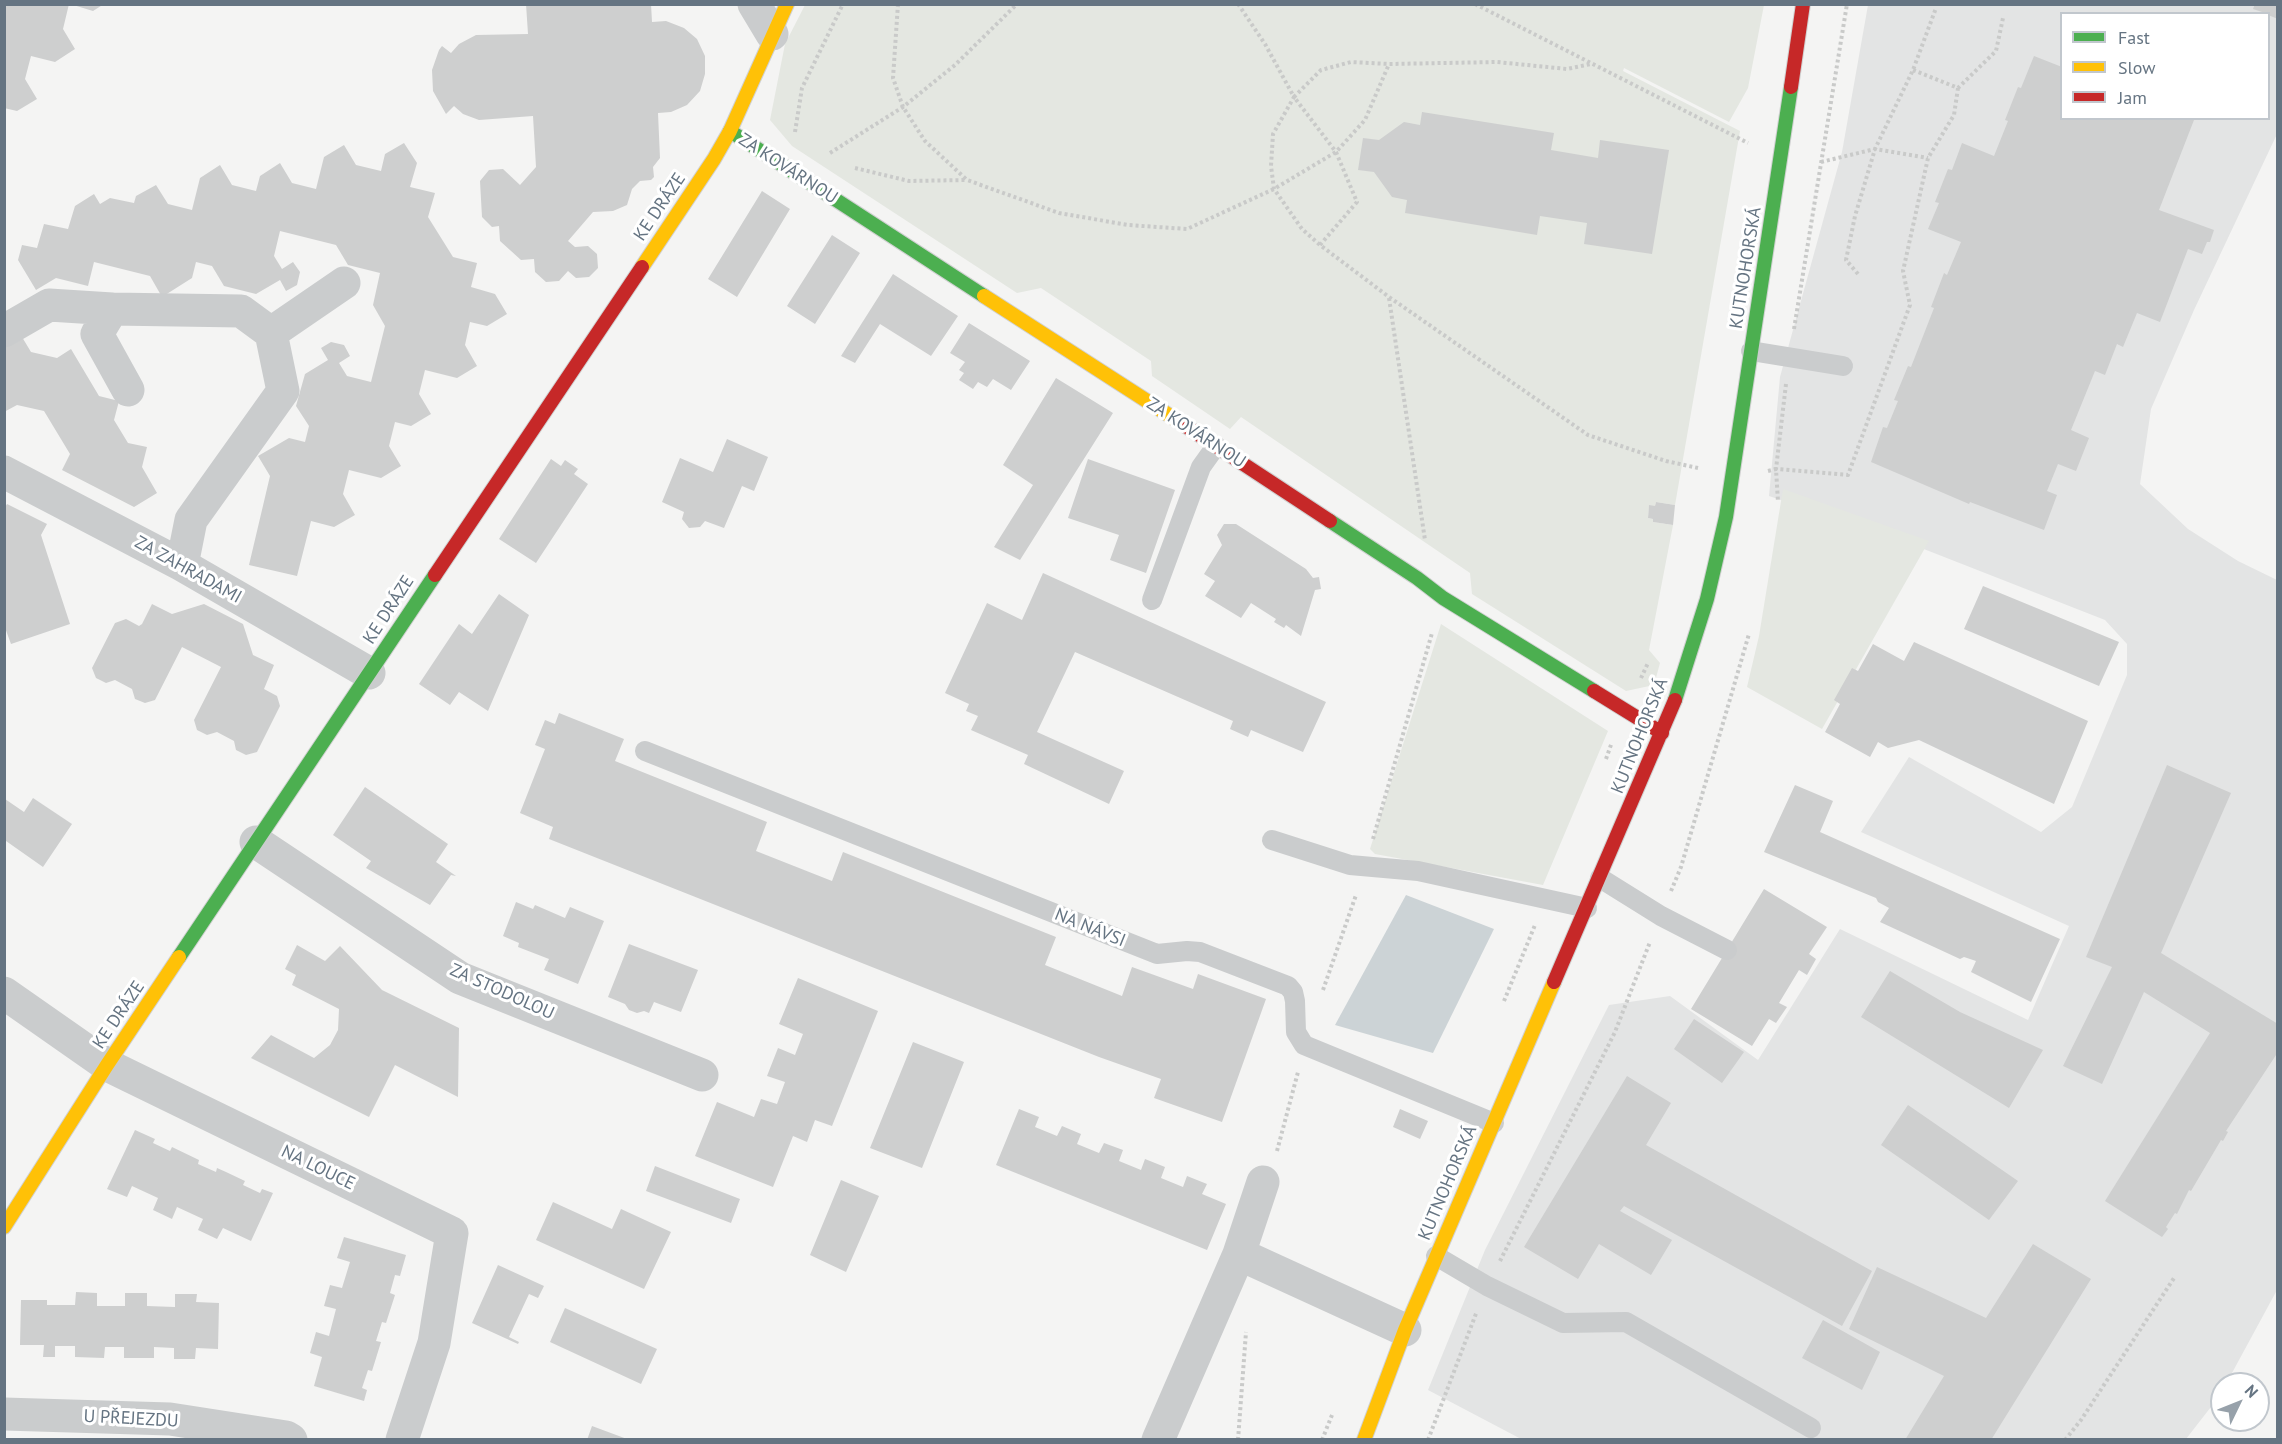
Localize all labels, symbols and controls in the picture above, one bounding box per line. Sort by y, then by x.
legend [2060,12,2270,120]
text: Fast [2118,26,2150,49]
text: Slow [2118,56,2156,79]
text: Jam [2118,86,2147,109]
street label: ZA KOVÁRNOU [734,129,842,209]
street label: KE DRÁZE [629,169,691,245]
street label: KUTNOHORSKÁ [1726,206,1766,330]
street label: ZA KOVÁRNOU [1142,393,1250,473]
street label: ZA ZAHRADAMI [131,532,245,608]
street label: KE DRÁZE [359,572,419,648]
street label: KUTNOHORSKÁ [1607,675,1673,797]
street label: NA NÁVSI [1052,904,1128,952]
street label: ZA STODOLOU [446,959,558,1025]
street label: KE DRÁZE [88,977,150,1053]
street label: KUTNOHORSKÁ [1414,1122,1482,1244]
street label: NA LOUCE [278,1141,358,1195]
north arrow [2210,1372,2270,1432]
text: N [2241,1380,2263,1402]
street label: U PŘEJEZDU [83,1406,179,1432]

